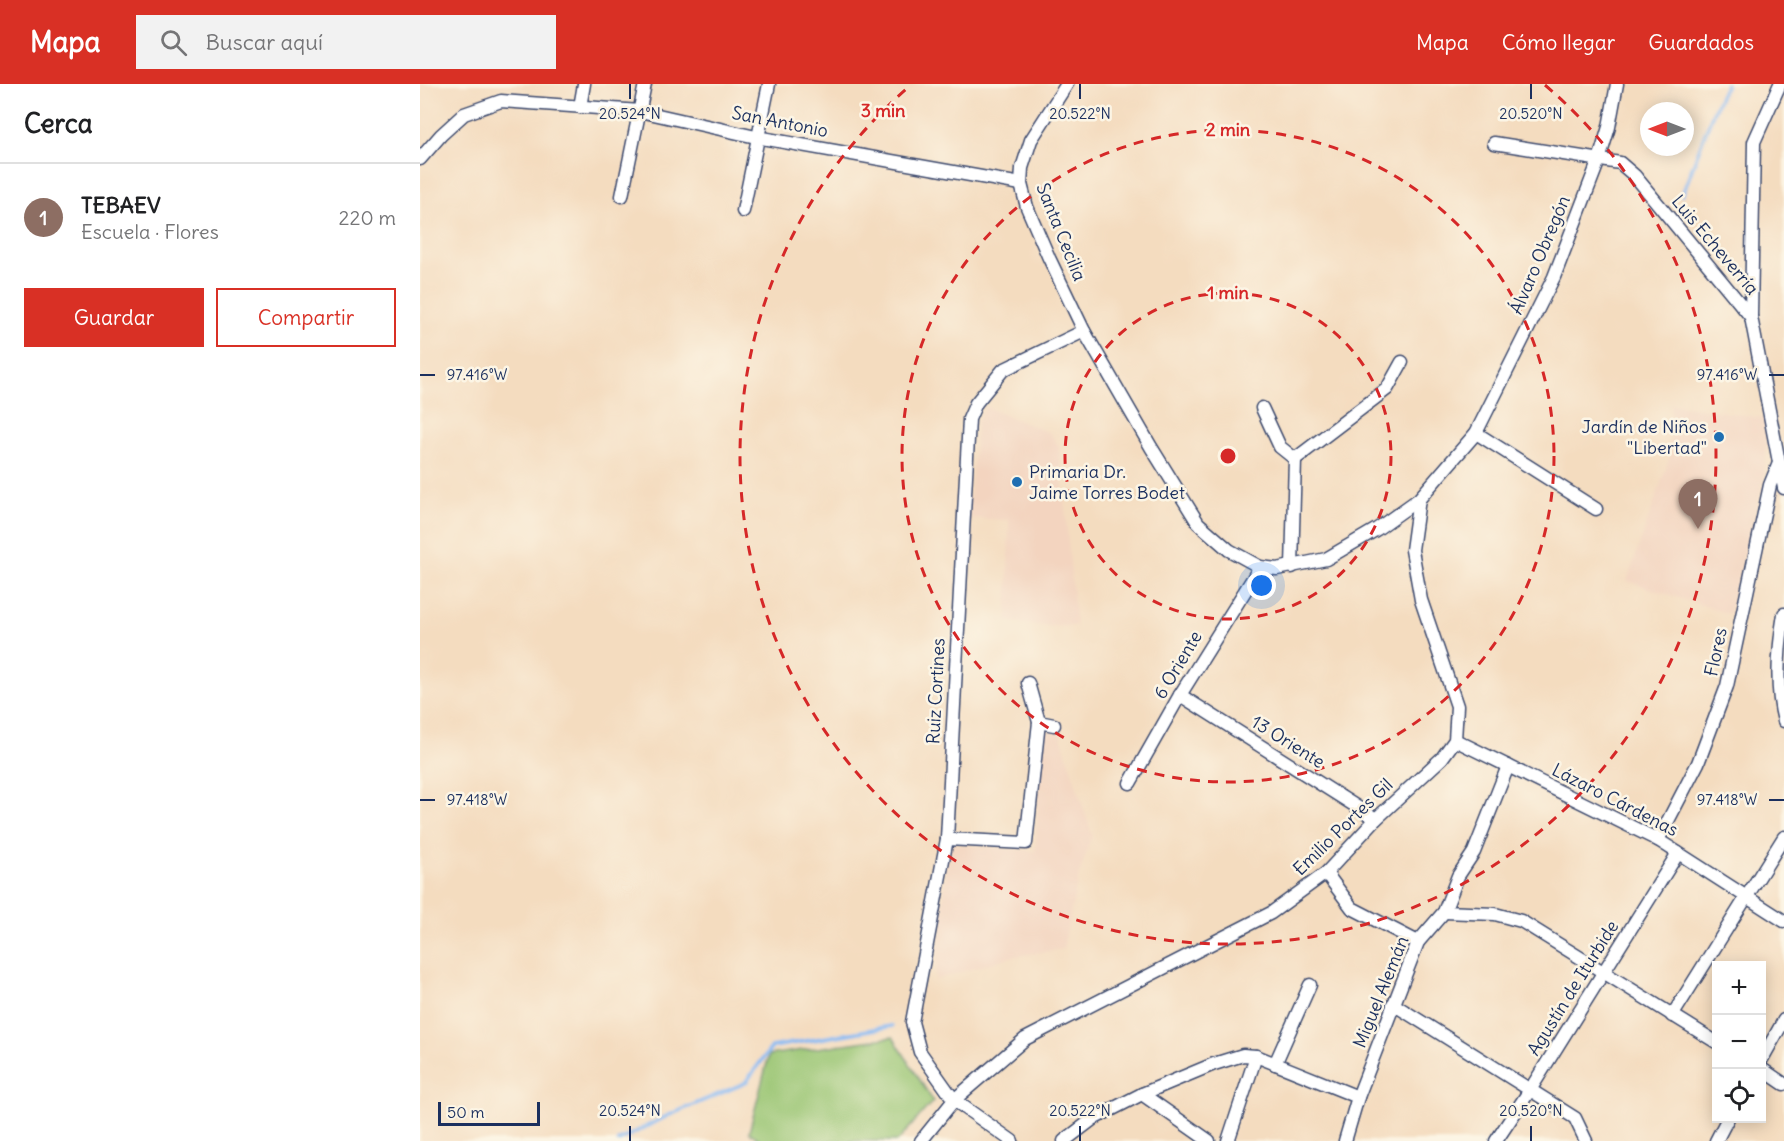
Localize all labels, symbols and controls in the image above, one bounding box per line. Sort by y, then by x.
search box [136,15,556,69]
text: Mapa [30,24,100,60]
icon: search [157,26,190,59]
text: Buscar aquí [205,28,323,56]
text: Mapa [1416,29,1469,56]
text: Cómo llegar [1502,29,1615,56]
text: Guardados [1648,29,1754,56]
text: 3 min [861,99,906,122]
street label: San Antonio [730,101,830,142]
north arrow [1640,102,1694,156]
text: 20.524°N [599,104,661,123]
text: 20.522°N [1049,104,1111,123]
text: 20.520°N [1499,104,1563,123]
text: Cerca [24,107,93,140]
text: 2 min [1206,118,1251,141]
street label: Santa Cecilia [1031,179,1092,284]
street label: Luis Echeverría [1667,190,1764,299]
text: TEBAEV [81,191,161,219]
street label: Álvaro Obregón [1504,192,1575,318]
text: 1 [40,205,47,230]
text: 220 m [339,205,396,230]
text: Escuela · Flores [81,219,219,244]
text: 1 min [1207,281,1249,304]
button: Guardar [24,288,204,347]
button: Compartir [216,288,396,347]
text: 97.416°W [447,365,508,384]
text: 97.416°W [1697,365,1758,384]
place label: Jardín de Niños "Libertad" [1582,415,1707,459]
marker: Jardín de Niños "Libertad" [1712,430,1726,444]
centre of rings [1218,446,1238,466]
place label: Primaria Dr. Jaime Torres Bodet [1029,460,1185,504]
marker: Primaria Dr. Jaime Torres Bodet [1010,475,1024,489]
pin: 1 [1678,480,1718,529]
your location [1247,571,1276,600]
street label: 6 Oriente [1148,626,1207,703]
street label: Flores [1699,626,1732,678]
street label: Ruiz Cortines [921,637,950,745]
street label: 13 Oriente [1247,710,1329,773]
street label: Lázaro Cárdenas [1548,758,1682,841]
street label: Emilio Portes Gil [1288,773,1397,880]
text: 97.418°W [447,790,508,809]
text: 97.418°W [1697,790,1758,809]
street label: Agustín de Iturbide [1522,916,1623,1060]
street label: Miguel Alemán [1348,932,1413,1051]
map controls [1712,961,1766,1123]
button: + [1712,961,1766,1015]
button: − [1712,1015,1766,1069]
button: locate [1712,1069,1766,1123]
scale bar [438,1099,540,1126]
text: 20.524°N [599,1101,661,1120]
text: 20.522°N [1049,1101,1111,1120]
text: 20.520°N [1499,1101,1563,1120]
text: 50 m [447,1102,485,1122]

